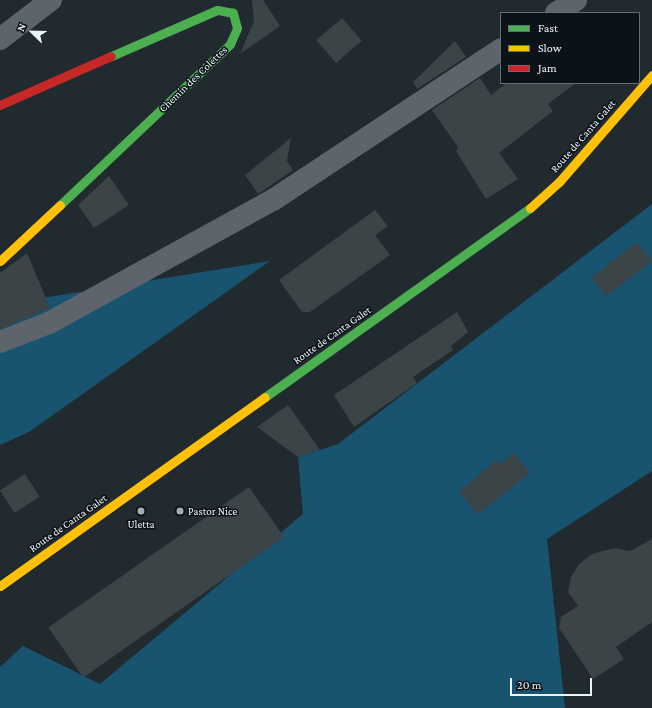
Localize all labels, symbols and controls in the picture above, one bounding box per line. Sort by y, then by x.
north arrow [12,12,52,52]
legend [500,12,640,84]
text: Fast [538,21,558,35]
text: N [14,22,28,33]
text: Slow [538,41,562,55]
street label: Chemin des Colettes [156,43,230,115]
text: Jam [538,61,557,75]
street label: Route de Canta Galet [548,97,618,175]
street label: Route de Canta Galet [291,303,373,367]
street label: Route de Canta Galet [27,491,109,555]
place label: Pastor Nice [188,504,237,518]
marker: Uletta [136,506,146,516]
marker: Pastor Nice [175,506,185,516]
place label: Uletta [127,517,155,531]
scale bar [512,670,594,696]
text: 20 m [517,678,541,692]

